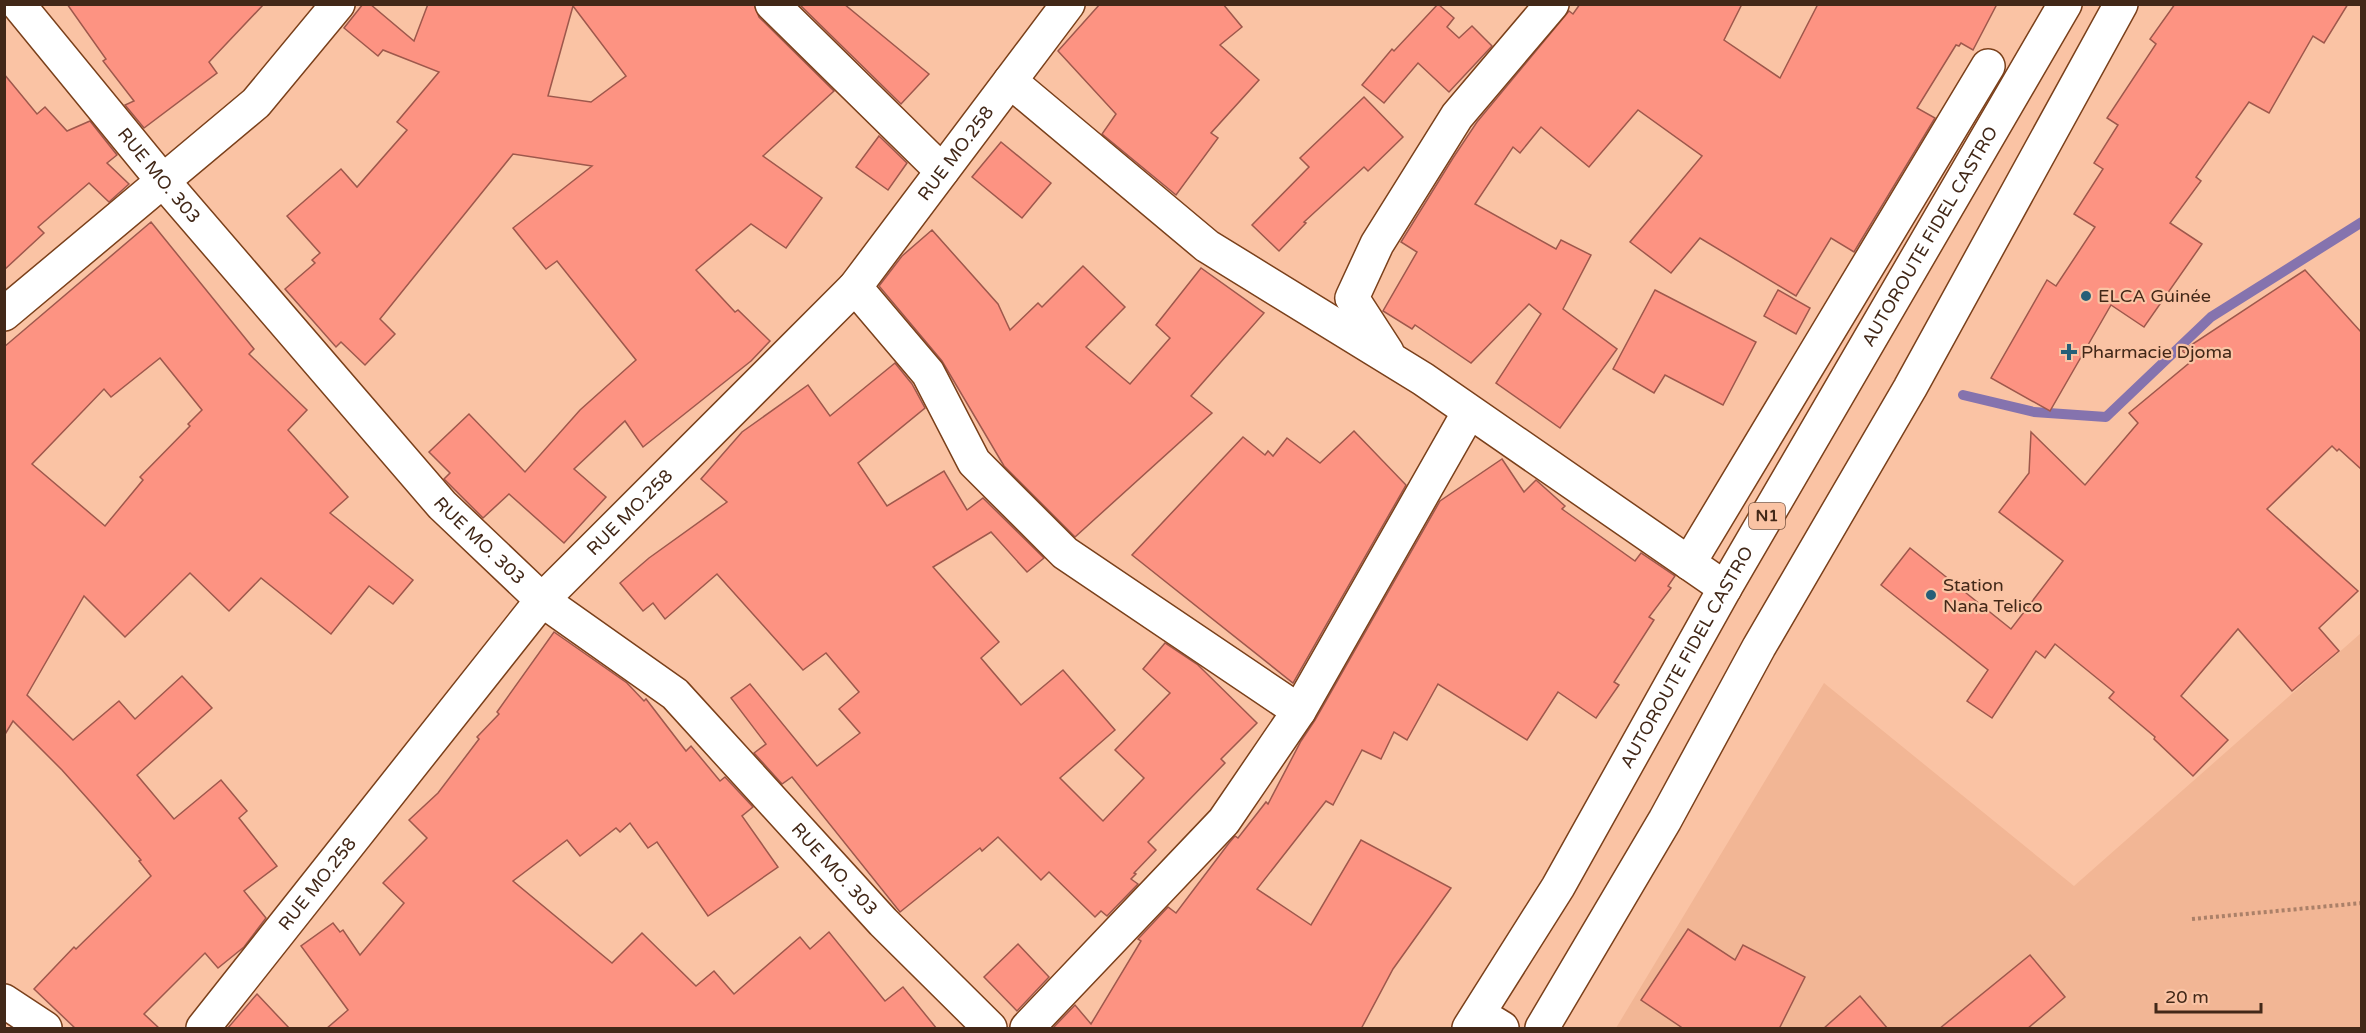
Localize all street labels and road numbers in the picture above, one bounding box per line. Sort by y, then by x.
street label: RUE MO.258 [913,102,998,205]
street label: AUTOROUTE FIDEL CASTRO [1857,122,2002,351]
street label: RUE MO. 303 [113,123,205,228]
street label: RUE MO.258 [582,465,677,560]
street label: RUE MO. 303 [429,492,530,589]
road number: N1 [1749,503,1785,529]
street label: AUTOROUTE FIDEL CASTRO [1616,542,1758,772]
street label: RUE MO. 303 [787,818,882,920]
street label: RUE MO.258 [274,833,361,935]

